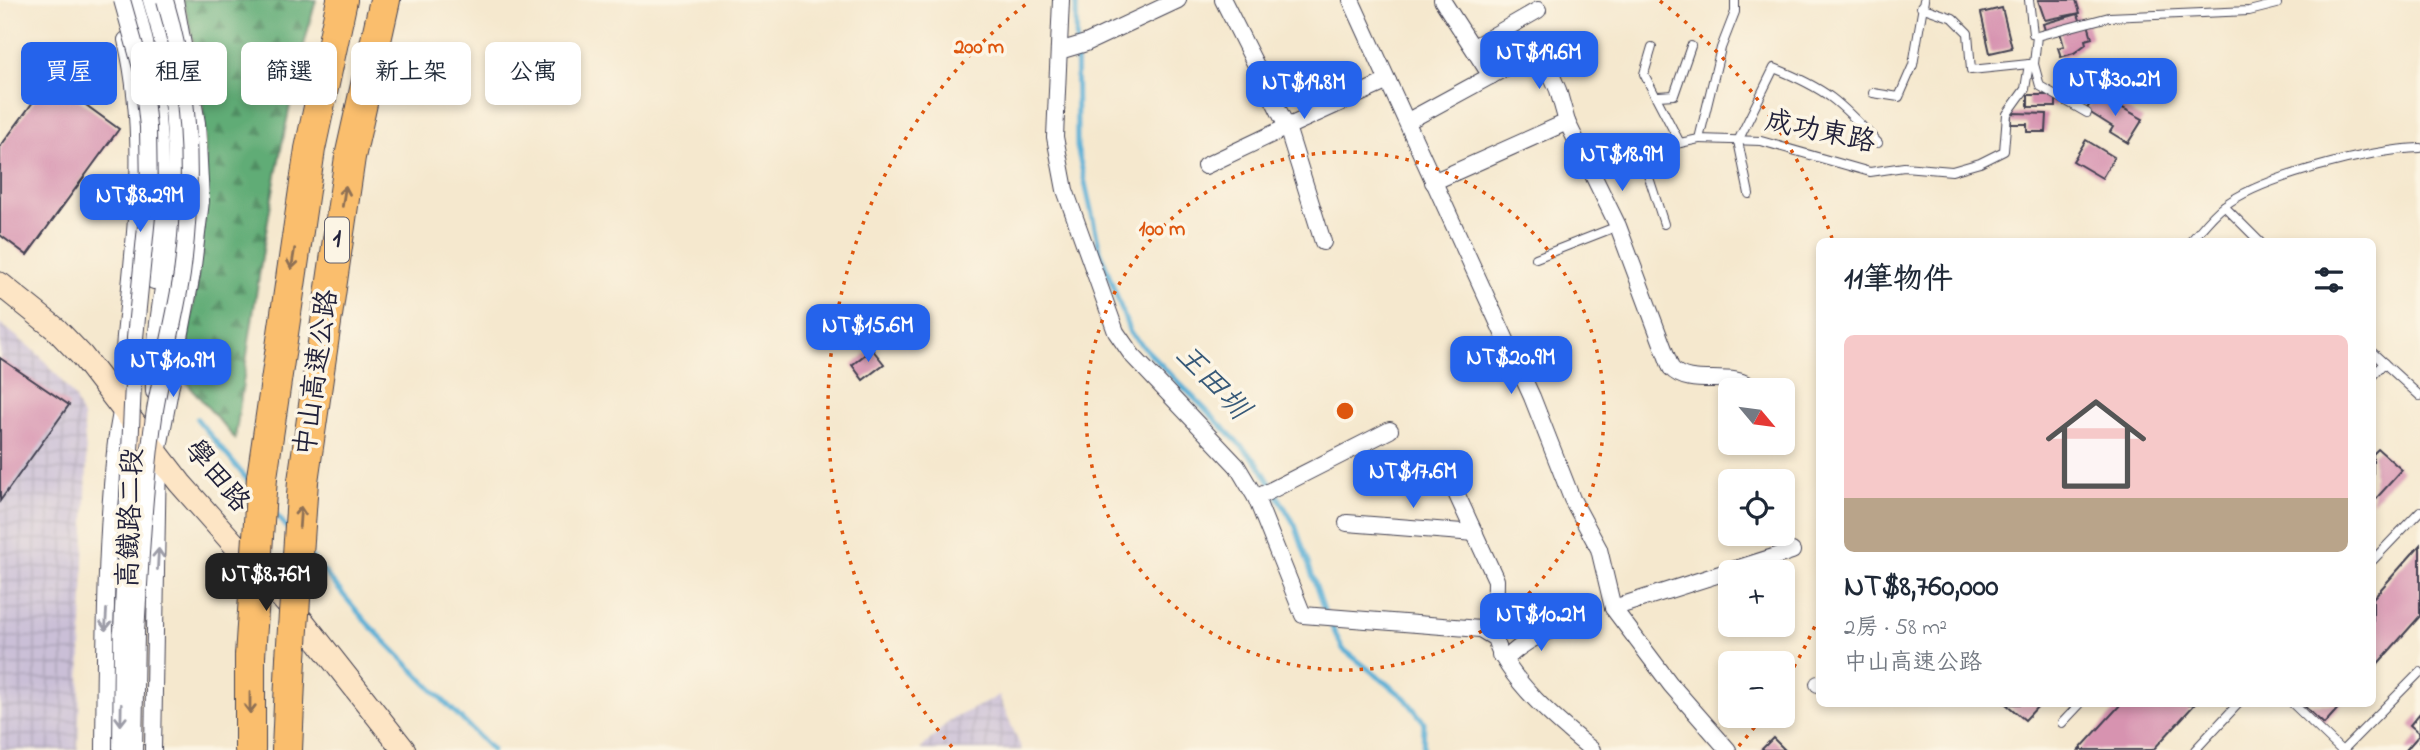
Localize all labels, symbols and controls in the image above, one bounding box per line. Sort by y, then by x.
pin: NT$19.6M [1467,32,1611,91]
text: 200 m [953,33,1004,63]
text: NT$19.6M [1496,37,1582,70]
chip: 買屋 [21,42,117,105]
chip: 租屋 [131,42,227,105]
chip: 篩選 [241,42,337,105]
chip: 新上架 [351,42,471,105]
chip: 公寓 [485,42,581,105]
pin: NT$30.2M [2043,58,2187,118]
pin: NT$19.8M [1232,61,1376,121]
text: NT$30.2M [2069,64,2161,97]
text: NT$19.8M [1262,67,1346,100]
street label: 成功東路 [1761,101,1879,165]
pin: NT$18.9M [1550,134,1694,193]
text: NT$18.9M [1580,139,1664,172]
pin: NT$8.29M [68,174,212,234]
text: NT$8.29M [96,180,184,213]
one-way arrow [338,185,351,208]
text: 100 m [1139,215,1185,245]
road number: 1 [325,218,349,262]
one-way arrow [286,247,299,270]
text: 11筆物件 [1844,259,1953,303]
icon: filters [2310,261,2348,299]
street label: 中山高速公路 [286,287,350,459]
pin: NT$15.6M [796,304,940,364]
text: NT$15.6M [822,310,914,343]
water label: 王田圳 [1164,335,1260,433]
pin: NT$20.9M [1439,336,1583,396]
pin: NT$10.9M [101,340,245,399]
text: NT$20.9M [1466,342,1556,375]
text: NT$10.9M [130,345,216,378]
north arrow [1718,378,1796,455]
map controls [1718,378,1795,728]
icon: home [2033,381,2159,507]
centre of rings [1333,399,1357,423]
street label: 學田路 [173,432,259,522]
street label: 高鐵路二段 [109,447,155,589]
pin: NT$17.6M [1341,450,1485,510]
text: NT$17.6M [1369,456,1457,489]
button: locate [1718,469,1795,546]
one-way arrow [294,506,307,529]
one-way arrow [151,548,164,571]
pin: NT$8.76M [194,554,338,613]
text: NT$8.76M [221,559,311,592]
button: + [1718,560,1795,637]
text: NT$8,760,000 [1844,566,1999,610]
pin: NT$10.2M [1469,594,1613,653]
text: NT$10.2M [1496,599,1586,632]
one-way arrow [99,608,112,630]
text: 2房 · 58 m² [1844,612,1947,645]
text: 中山高速公路 [1844,647,1982,680]
button: − [1718,651,1795,728]
one-way arrow [243,691,257,714]
one-way arrow [114,704,128,727]

